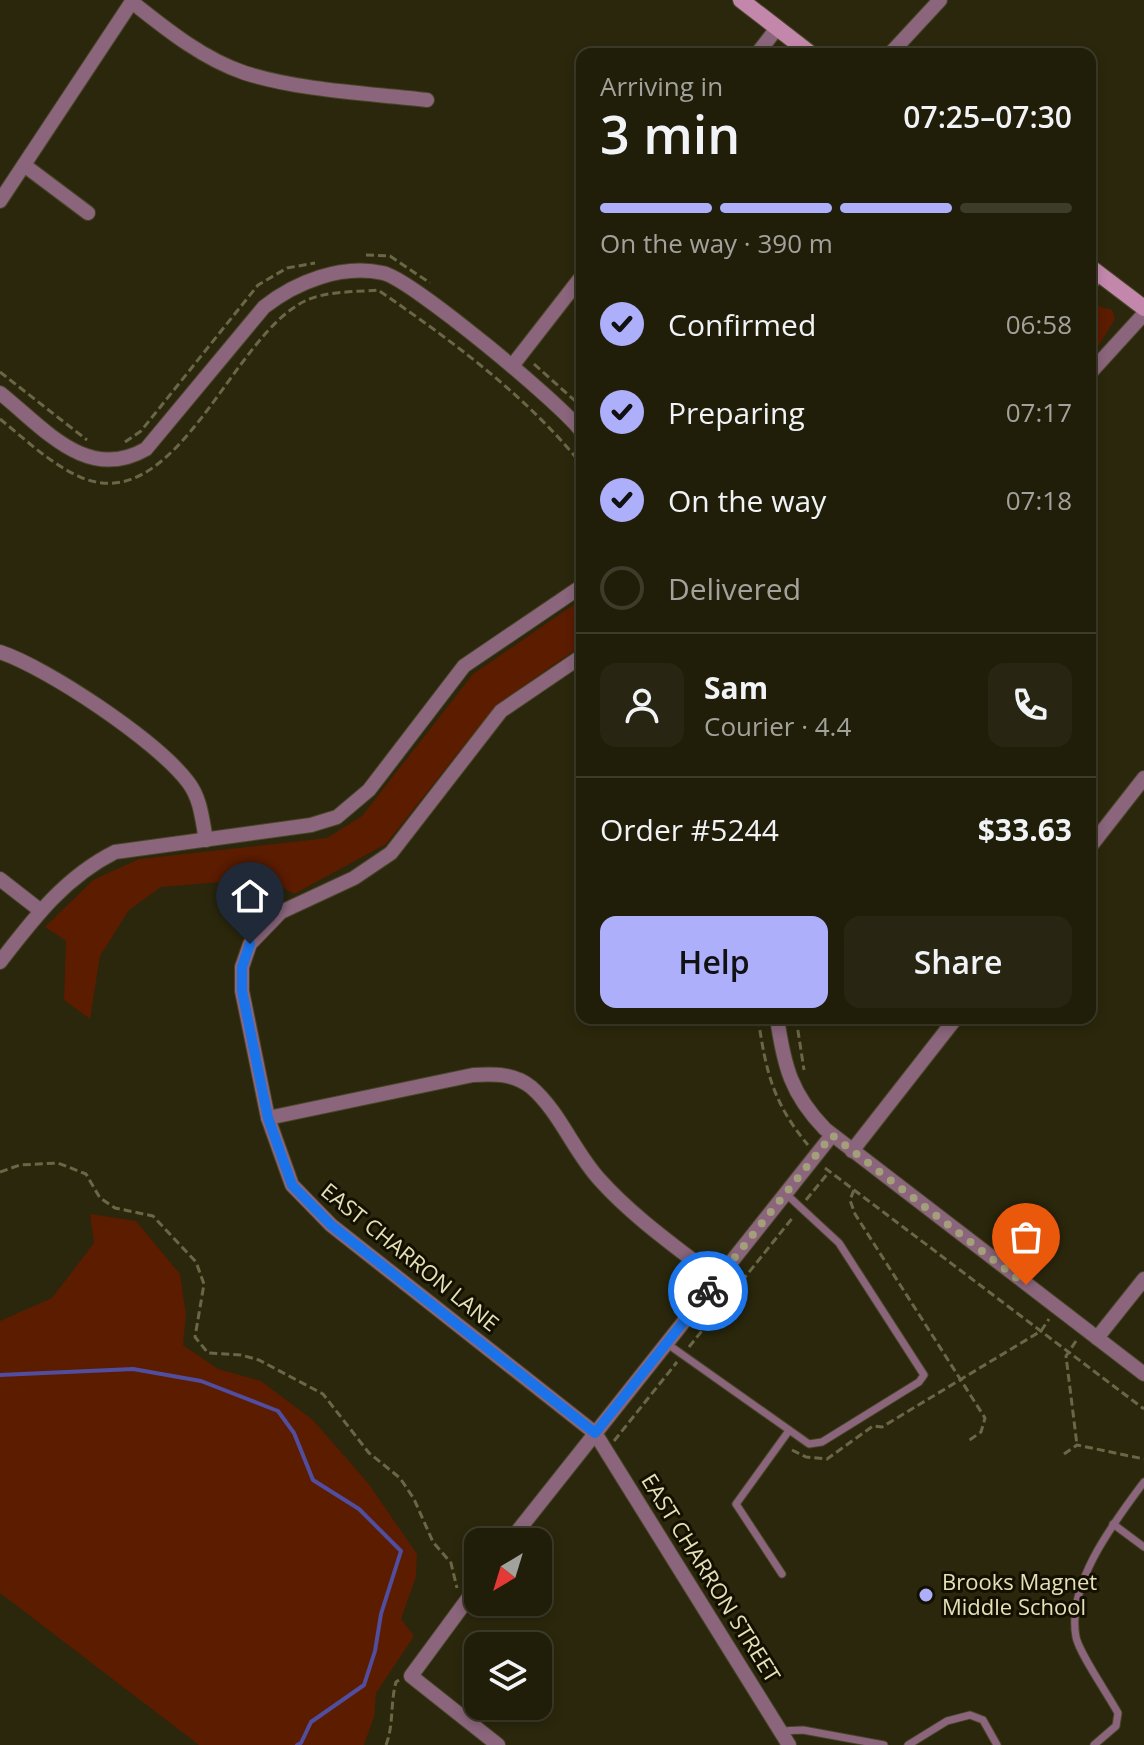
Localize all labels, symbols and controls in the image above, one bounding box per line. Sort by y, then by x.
text: Arriving in [600,68,723,104]
text: 07:25–07:30 [903,96,1072,137]
text: 3 min [600,98,740,169]
text: On the way · 390 m [600,225,833,261]
icon: check [600,302,644,346]
text: Confirmed [668,304,816,345]
text: 06:58 [1006,306,1072,342]
icon: check [600,390,644,434]
text: Preparing [668,392,805,433]
text: 07:17 [1006,394,1072,430]
icon: check [600,478,644,522]
text: On the way [668,480,826,521]
text: 07:18 [1006,482,1072,518]
text: Delivered [668,568,801,609]
button: person [600,663,684,747]
button: phone [988,663,1072,747]
text: Sam [704,667,768,708]
text: Courier · 4.4 [704,708,851,744]
text: Order #5244 [600,809,779,850]
text: $33.63 [978,809,1072,850]
pin [216,862,284,944]
icon: home [228,874,272,918]
button: Help [600,916,828,1008]
button: Share [844,916,1072,1008]
street label: EAST CHARRON LANE [315,1175,506,1337]
pin [992,1203,1060,1285]
icon: bag [1004,1215,1048,1259]
courier [668,1251,748,1331]
icon: bike [686,1269,730,1313]
street label: EAST CHARRON STREET [635,1467,788,1688]
north arrow [464,1528,552,1616]
map controls [464,1528,552,1720]
place label: Brooks Magnet Middle School [942,1566,1097,1621]
marker: Brooks Magnet Middle School [917,1586,935,1604]
button: layers [464,1632,552,1720]

